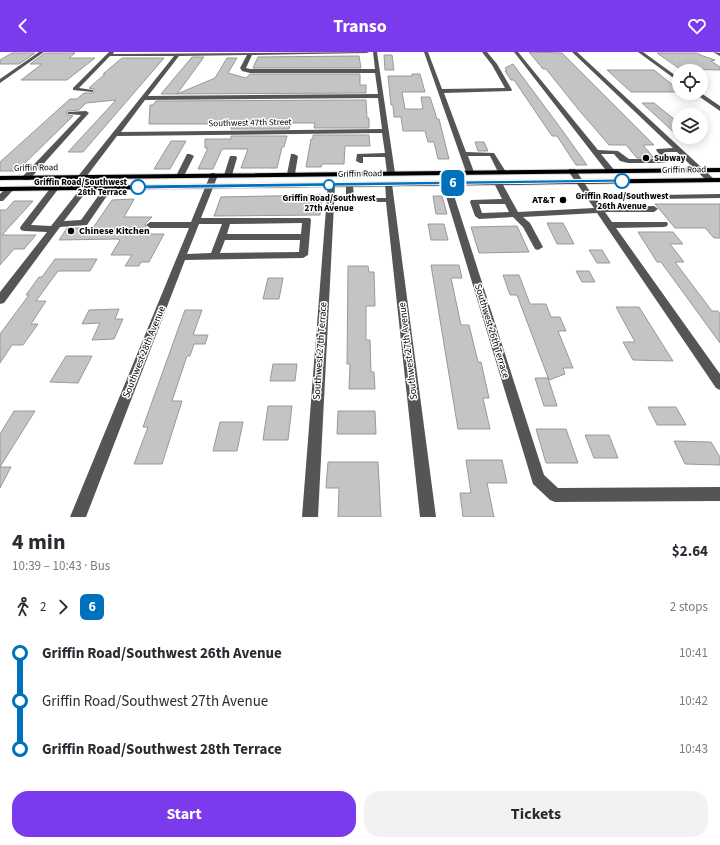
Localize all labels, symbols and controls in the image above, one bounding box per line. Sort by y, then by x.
text: Transo [333,14,387,39]
icon: back [12,15,34,37]
icon: heart [686,15,708,37]
map controls [672,64,708,144]
button: locate [672,64,708,100]
button: layers [672,108,708,144]
street label: Southwest 47th Street [208,116,292,130]
place label: Subway [654,152,686,165]
marker: Subway [641,153,651,163]
street label: Griffin Road [14,161,58,175]
street label: Griffin Road [662,163,706,177]
street label: Griffin Road [338,167,382,181]
line badge: 6 [440,170,466,196]
text: 6 [449,173,457,193]
marker: Griffin Road/Southwest 26th Avenue [614,173,630,189]
place label: Griffin Road/Southwest 28th Terrace [34,176,128,199]
marker: Griffin Road/Southwest 28th Terrace [130,179,146,195]
marker: Griffin Road/Southwest 27th Avenue [323,179,335,191]
place label: Griffin Road/Southwest 26th Avenue [576,190,669,213]
place label: Griffin Road/Southwest 27th Avenue [283,192,376,215]
place label: AT&T [531,193,555,207]
marker: AT&T [558,195,568,205]
place label: Chinese Kitchen [79,224,150,238]
marker: Chinese Kitchen [66,226,76,236]
street label: Southwest 26th Terrace [471,282,513,380]
street label: Southwest 27th Avenue [395,301,421,401]
street label: Southwest 27th Terrace [310,302,330,400]
street label: Southwest 28th Avenue [119,304,169,400]
text: 4 min [12,526,66,558]
text: $2.64 [672,541,708,562]
text: 10:39 – 10:43 · Bus [12,557,110,575]
icon: walk [12,596,34,618]
icon: forward [52,596,74,618]
text: 6 [88,597,96,617]
text: 2 [40,598,46,616]
text: 2 stops [670,598,708,616]
text: Griffin Road/Southwest 26th Avenue [42,643,282,664]
text: 10:41 [679,644,708,662]
text: Griffin Road/Southwest 27th Avenue [42,691,268,712]
text: 10:42 [679,692,708,710]
text: Griffin Road/Southwest 28th Terrace [42,739,282,760]
text: 10:43 [679,740,708,758]
button: Start [12,791,356,837]
button: Tickets [364,791,708,837]

